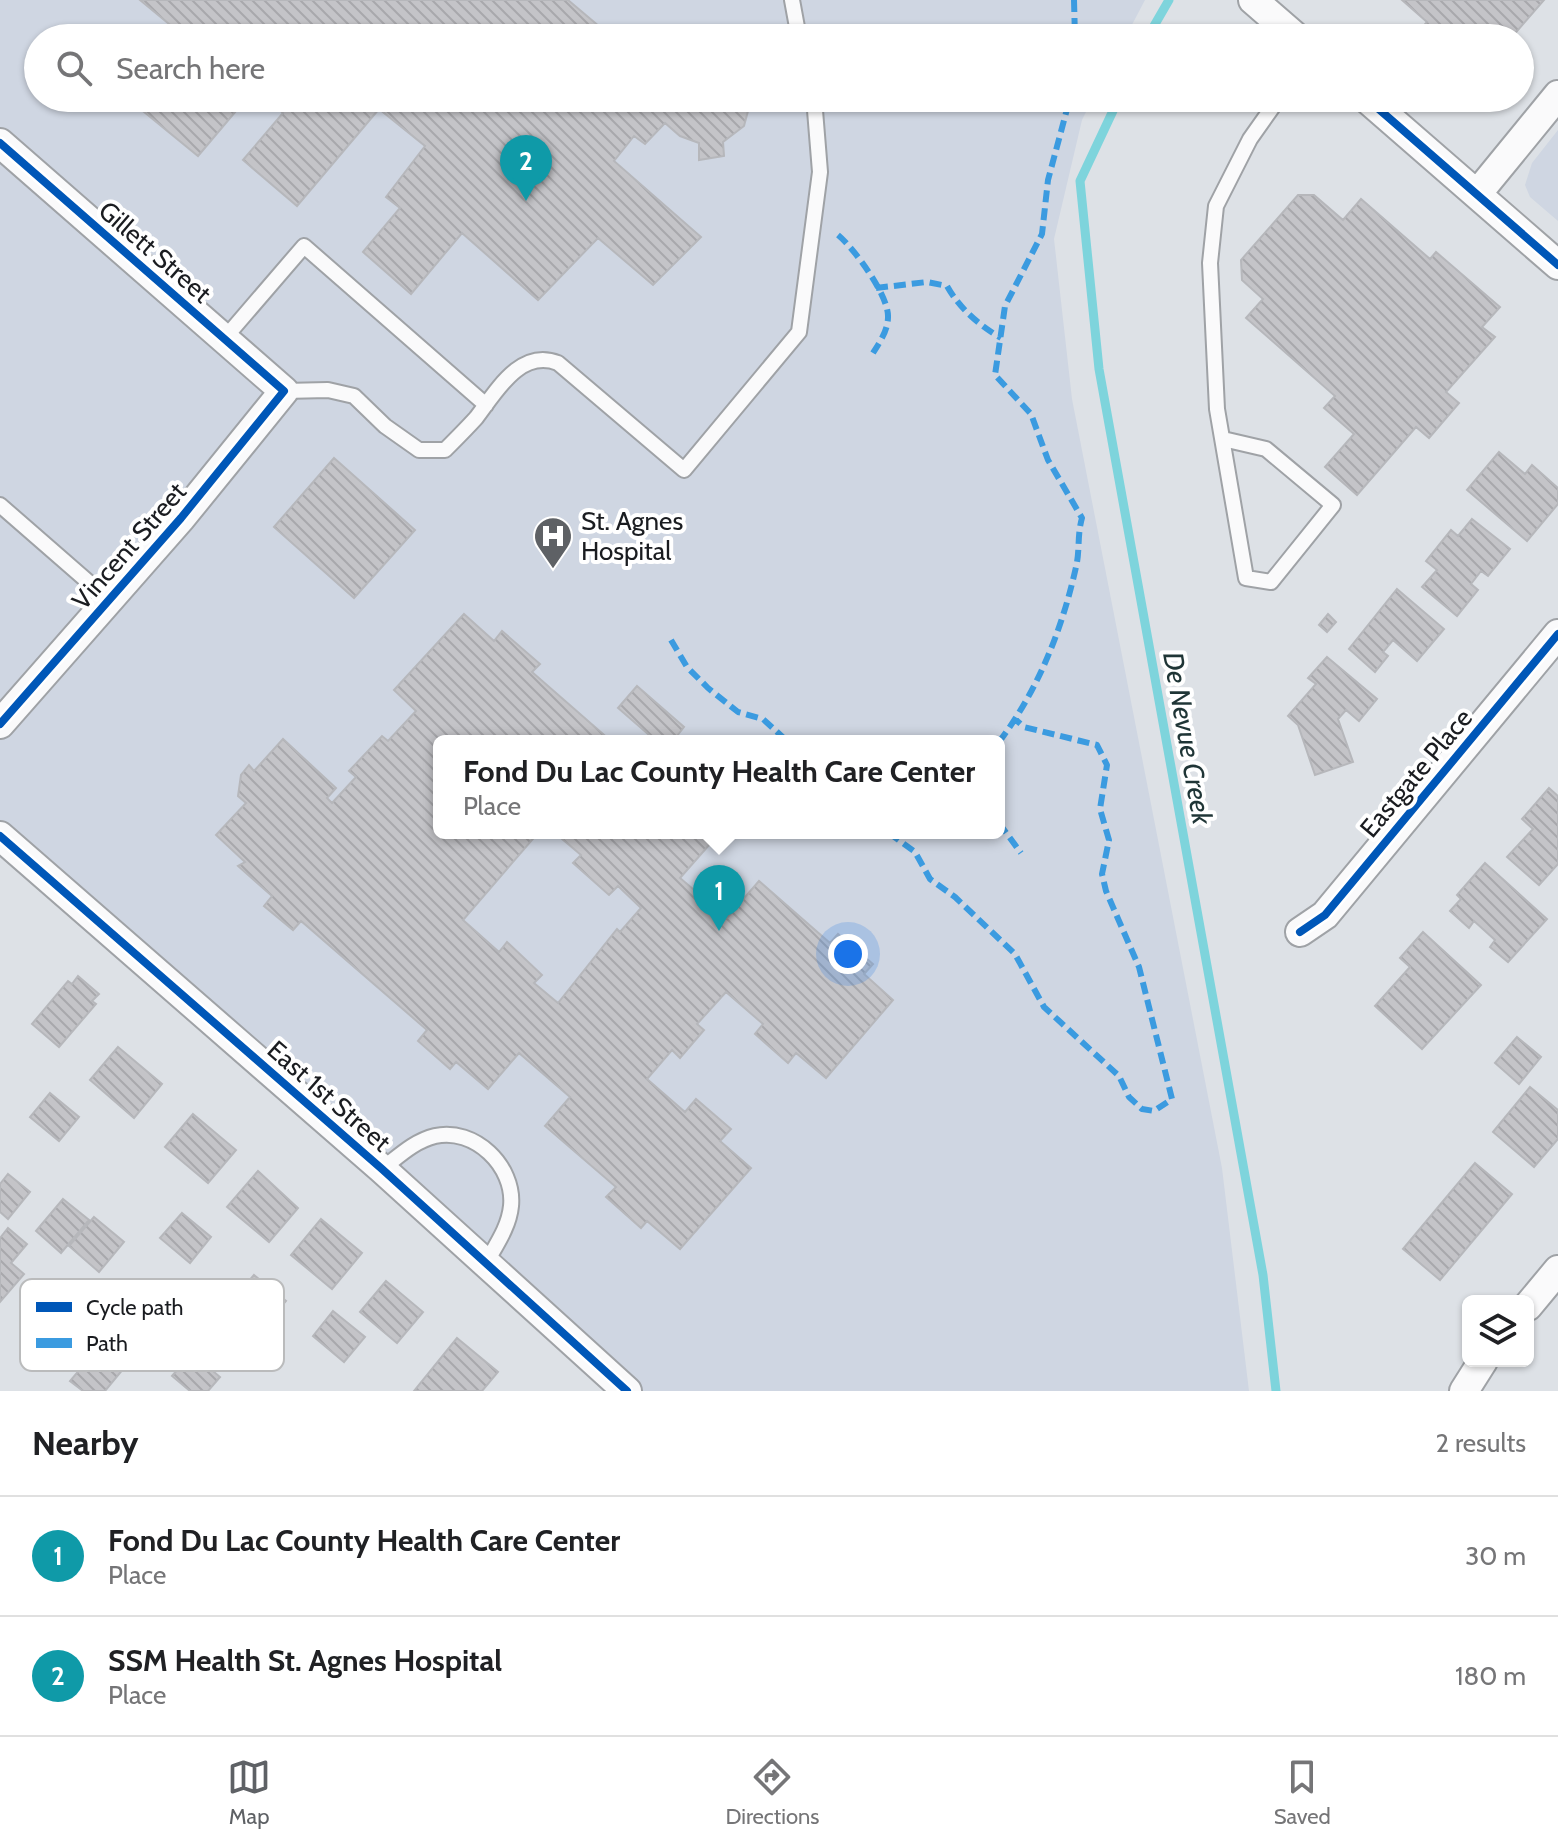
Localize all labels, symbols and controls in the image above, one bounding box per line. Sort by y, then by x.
search box [24,24,1534,112]
icon: search [52,46,96,90]
text: Search here [116,50,265,87]
pin: 2 [500,135,552,201]
street label: Gillett Street [92,194,218,310]
street label: Vincent Street [65,476,193,616]
place label: St. Agnes Hospital [581,505,683,567]
hospital icon: St. Agnes Hospital [532,515,574,570]
water label: De Nevue Creek [1156,649,1220,828]
street label: Eastgate Place [1353,702,1479,844]
popup [433,735,1005,839]
text: Fond Du Lac County Health Care Center [463,753,975,790]
text: Place [463,790,521,822]
pin: 1 [693,865,745,931]
your location [828,934,868,974]
street label: East 1st Street [261,1034,397,1158]
legend [20,1279,284,1371]
text: Cycle path [86,1294,184,1321]
map controls [1462,1295,1534,1367]
button: layers [1462,1295,1534,1367]
text: Path [86,1330,128,1357]
text: Nearby [32,1422,139,1464]
text: 2 results [1435,1427,1526,1459]
text: Fond Du Lac County Health Care Center [108,1522,620,1559]
text: 1 [53,1540,63,1572]
text: 30 m [1465,1540,1526,1572]
text: Place [108,1559,166,1591]
text: SSM Health St. Agnes Hospital [108,1642,502,1679]
text: 2 [51,1660,65,1692]
text: 180 m [1455,1660,1526,1692]
text: Place [108,1679,166,1711]
tab: Map [227,1755,271,1830]
tab: Directions [725,1755,819,1830]
tab: Saved [1274,1755,1331,1830]

